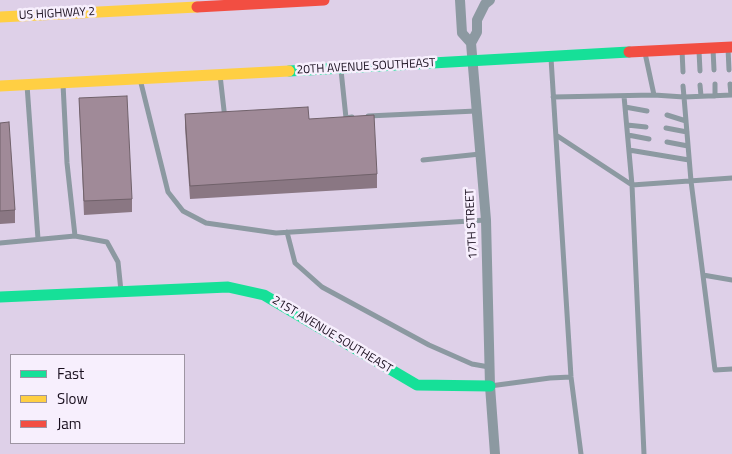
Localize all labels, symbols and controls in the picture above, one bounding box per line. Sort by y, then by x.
street label: US HIGHWAY 2 [19,5,95,23]
street label: 20TH AVENUE SOUTHEAST [296,56,436,78]
street label: 17TH STREET [463,189,481,259]
street label: 21ST AVENUE SOUTHEAST [269,293,395,377]
legend [10,354,185,444]
text: Fast [57,362,84,385]
text: Slow [57,387,88,410]
text: Jam [57,412,81,435]

